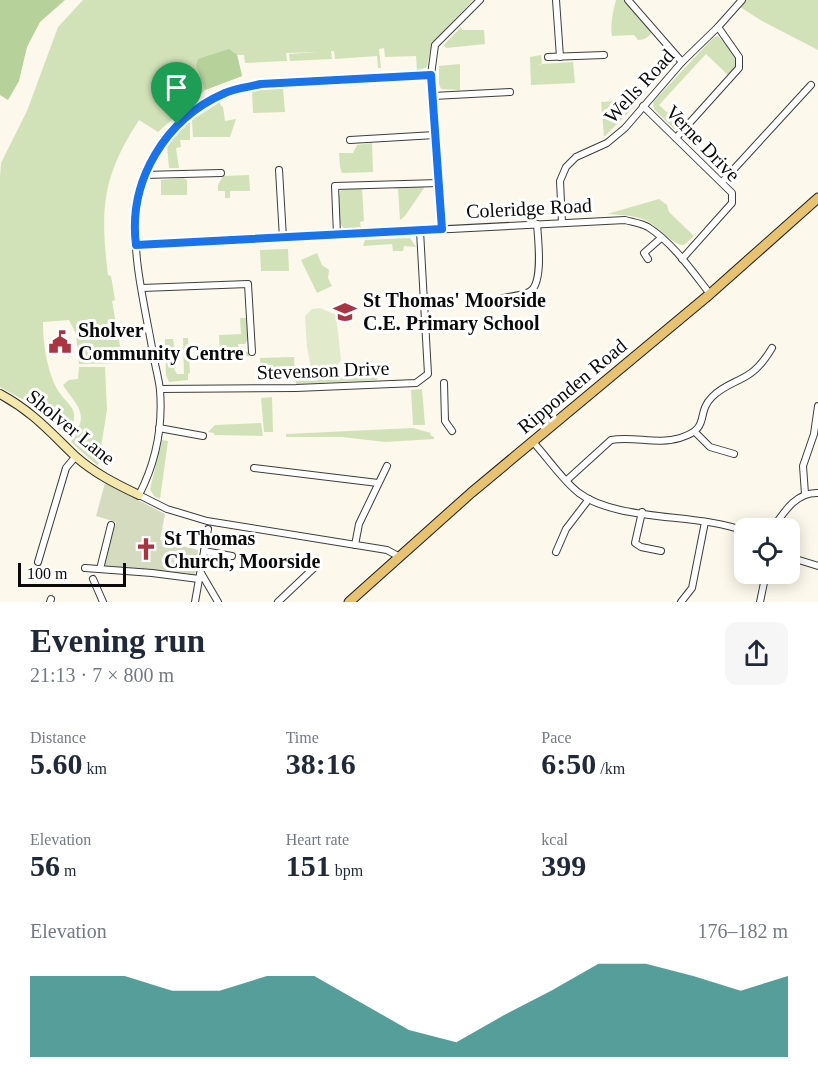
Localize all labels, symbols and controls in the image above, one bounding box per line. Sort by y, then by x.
street label: Wells Road [599,45,679,127]
pin [151,62,202,124]
icon: arrive [160,71,193,104]
street label: Verne Drive [661,100,745,186]
street label: Coleridge Road [465,194,593,223]
place label: St Thomas' Moorside C.E. Primary School [363,289,546,335]
school or university icon: St Thomas' Moorside C.E. Primary School [332,299,358,325]
place label: Sholver Community Centre [78,319,244,365]
public building icon: Sholver Community Centre [47,329,73,355]
street label: Ripponden Road [513,334,631,439]
street label: Stevenson Drive [256,357,390,383]
street label: Sholver Lane [22,385,120,469]
map controls [734,518,800,584]
button: locate [734,518,800,584]
place label: St Thomas Church, Moorside [164,527,320,572]
church icon: St Thomas Church, Moorside [133,536,159,562]
scale bar [18,560,126,588]
text: 100 m [27,565,67,582]
button: share [725,622,788,685]
text: Evening run [30,623,205,659]
text: 21:13 · 7 × 800 m [30,664,174,686]
text: Distance [30,729,86,746]
text: Time [286,729,319,746]
text: Pace [541,729,572,746]
text: 5.60 [30,747,83,780]
text: 38:16 [286,747,356,780]
text: 6:50 [541,747,596,780]
text: km [83,760,107,777]
text: /km [596,760,625,777]
text: Elevation [30,831,91,848]
text: Heart rate [286,831,349,848]
text: kcal [541,831,568,848]
text: 56 [30,849,60,882]
text: 151 [286,849,331,882]
text: 399 [541,849,586,882]
text: m [60,862,76,879]
text: bpm [331,862,363,879]
text: Elevation [30,920,107,942]
text: 176–182 m [697,920,788,942]

